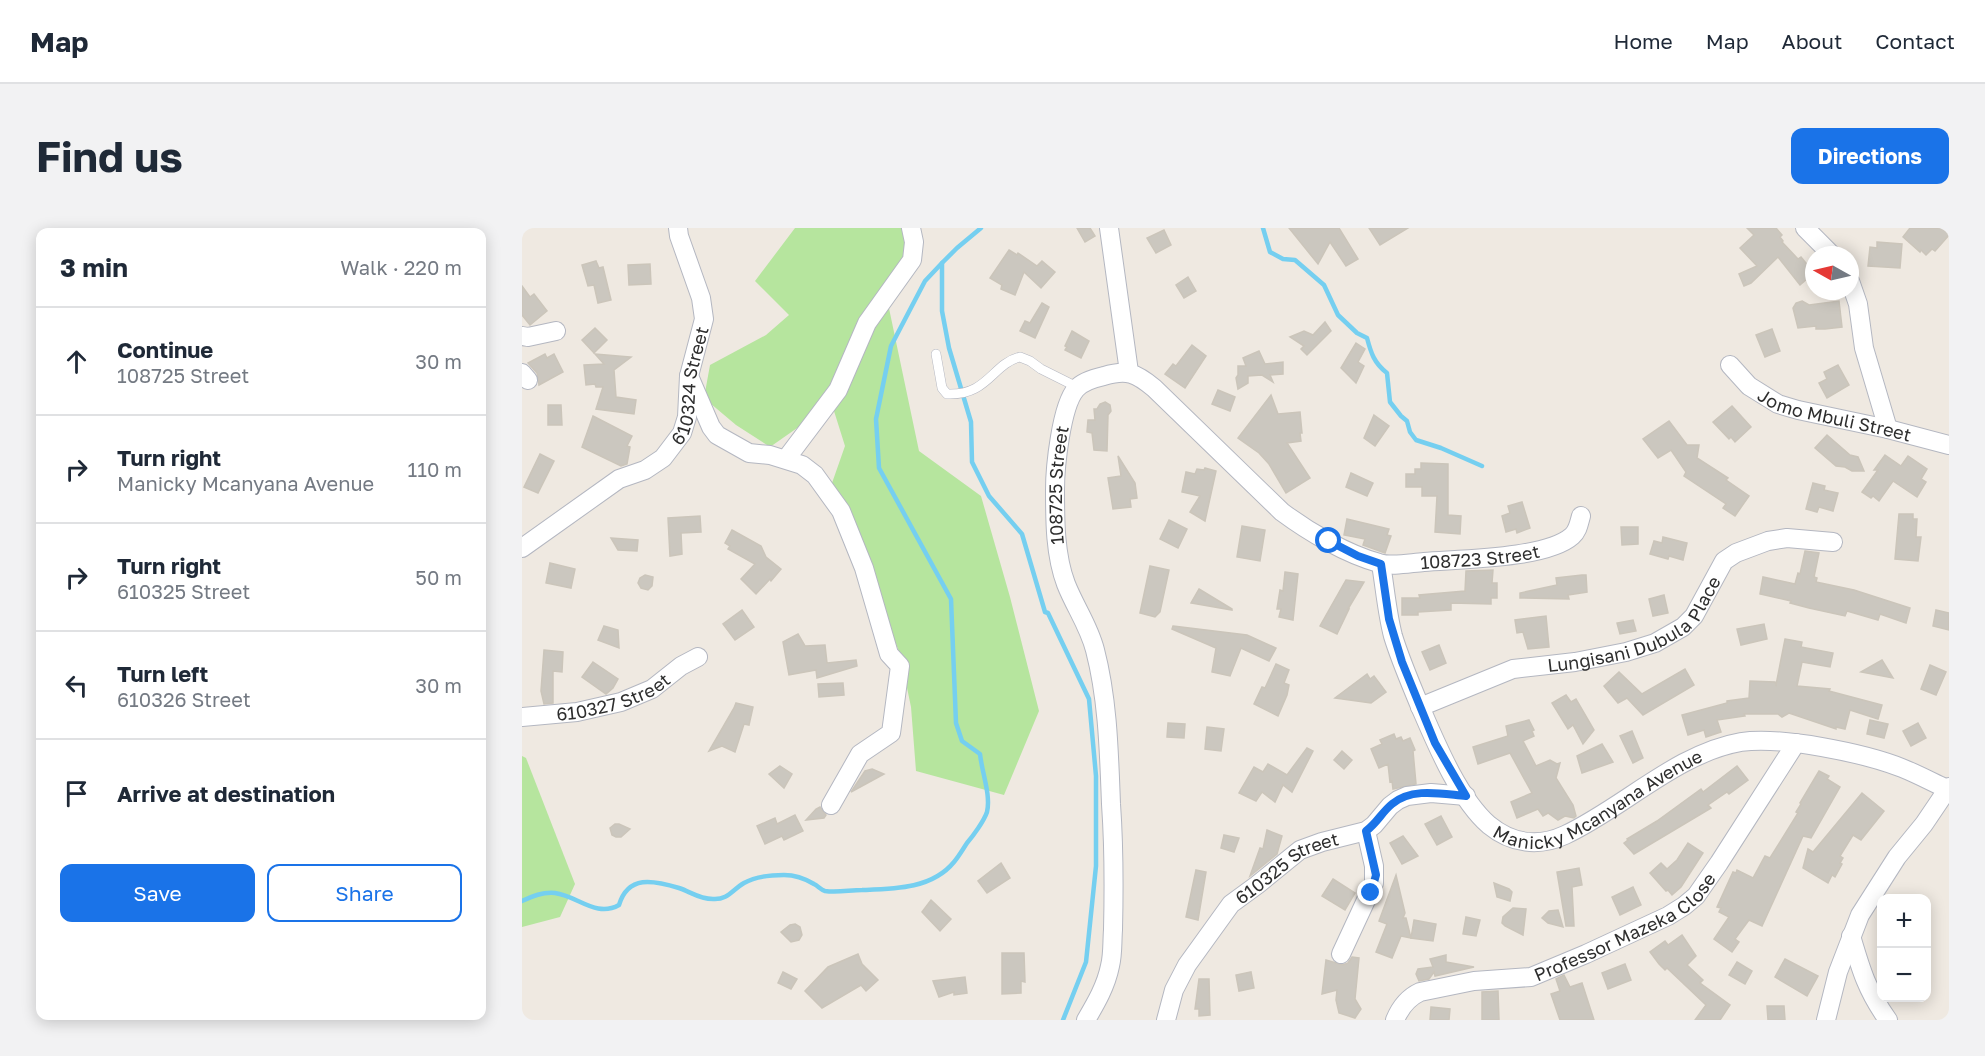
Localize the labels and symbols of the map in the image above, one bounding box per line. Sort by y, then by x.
north arrow [1805,246,1859,300]
street label: 610324 Street [666,324,713,449]
street label: Jomo Mbuli Street [1754,383,1914,446]
street label: 108725 Street [1044,424,1073,546]
route start [1315,527,1341,553]
street label: 108723 Street [1419,540,1542,573]
street label: Lungisani Dubula Place [1546,572,1725,676]
street label: 610327 Street [555,668,674,725]
street label: Manicky Mcanyana Avenue [1490,745,1705,853]
street label: 610325 Street [1231,827,1341,908]
street label: Professor Mazeka Close [1531,868,1720,986]
route end [1357,879,1383,905]

